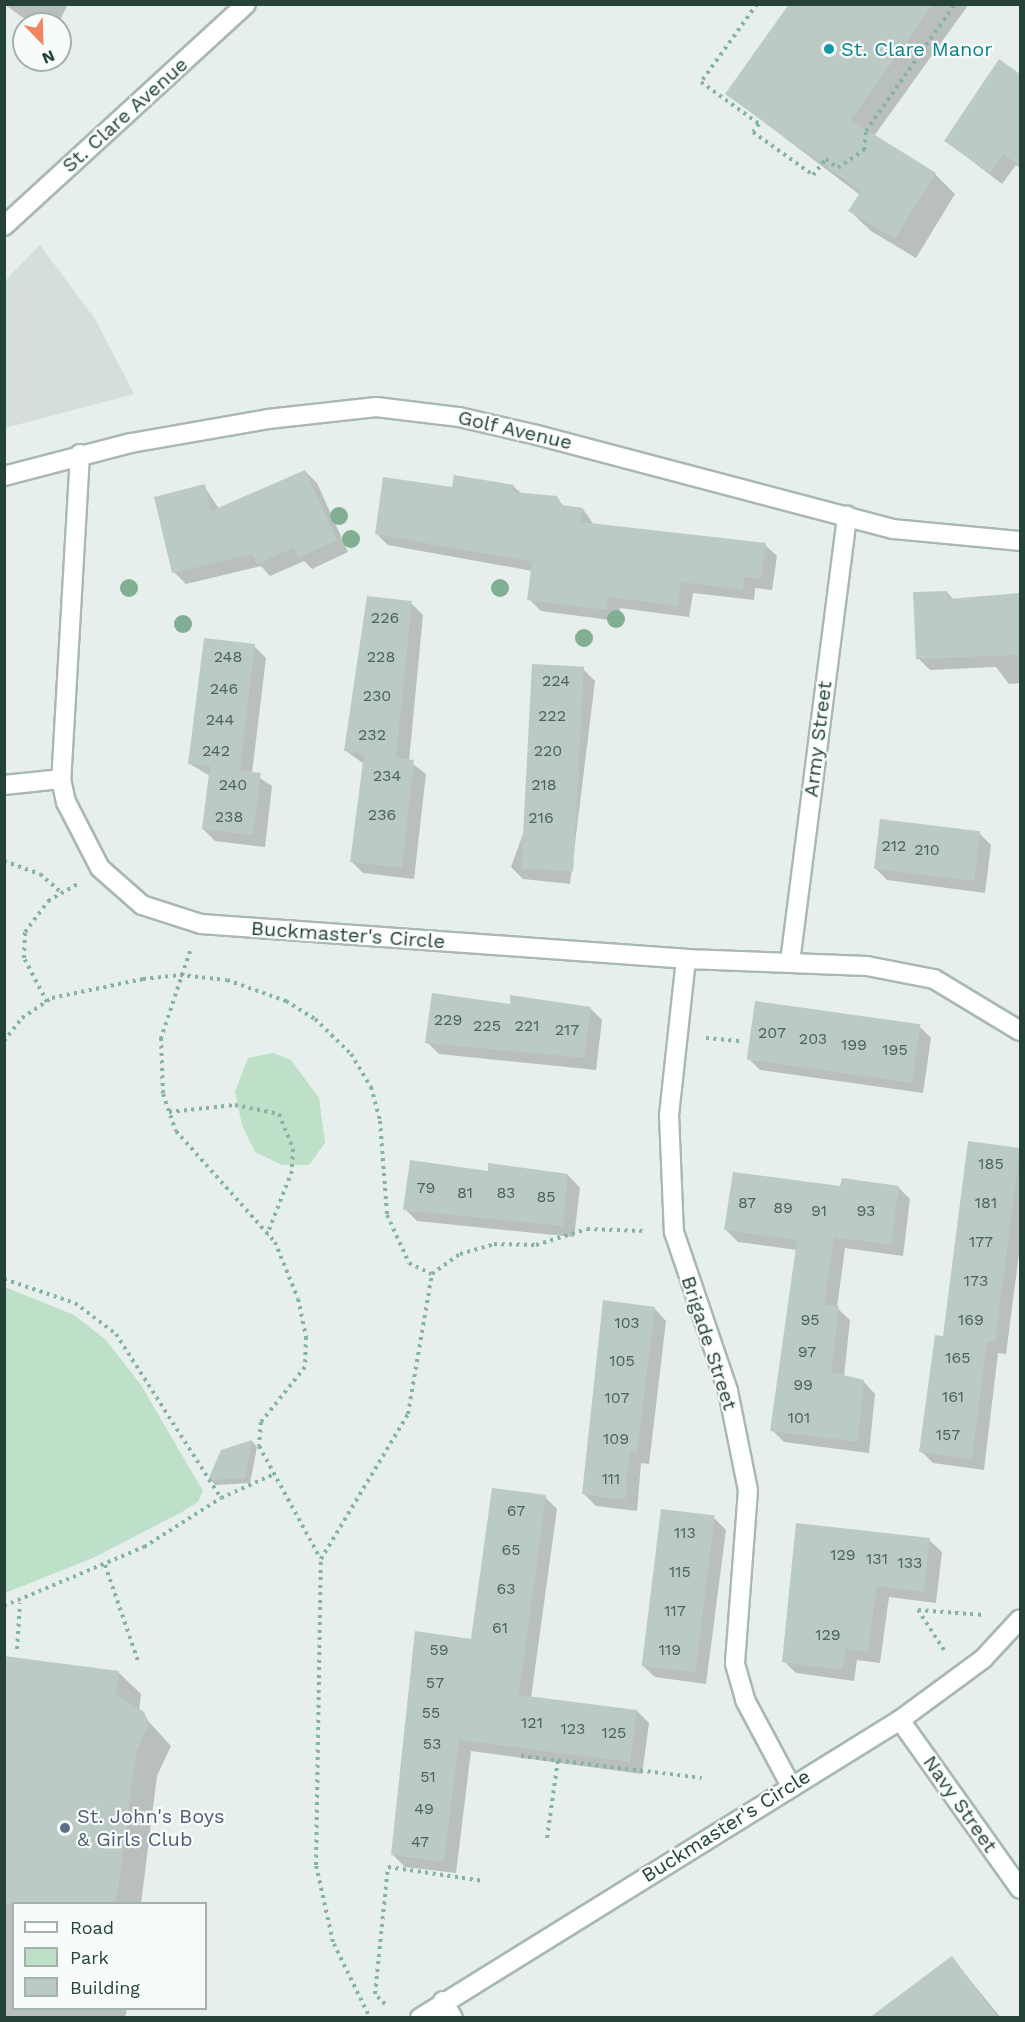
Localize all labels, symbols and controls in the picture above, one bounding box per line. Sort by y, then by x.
north arrow [12,12,72,72]
place label: St. Clare Manor [841,37,993,61]
marker: St. Clare Manor [822,42,836,56]
text: N [39,46,58,68]
street label: St. Clare Avenue [57,52,193,178]
street label: Golf Avenue [455,405,575,455]
house number: 226 [371,608,399,628]
house number: 248 [214,647,242,667]
house number: 228 [367,647,395,667]
house number: 224 [542,671,570,691]
house number: 246 [210,679,238,699]
street label: Army Street [799,679,837,799]
house number: 230 [363,686,391,706]
house number: 222 [538,706,566,726]
house number: 244 [206,710,234,730]
house number: 232 [358,725,386,745]
house number: 242 [202,741,230,761]
house number: 220 [534,741,562,761]
house number: 234 [373,766,401,786]
house number: 240 [219,775,247,795]
house number: 218 [531,775,557,795]
house number: 236 [368,805,396,825]
house number: 238 [215,807,243,827]
house number: 216 [528,808,554,828]
house number: 212 [882,836,906,856]
house number: 210 [914,840,940,860]
street label: Buckmaster's Circle [250,916,446,954]
house number: 229 [434,1010,462,1030]
house number: 225 [473,1016,501,1036]
house number: 221 [515,1016,539,1036]
house number: 217 [555,1020,579,1040]
house number: 207 [758,1023,786,1043]
house number: 203 [799,1029,827,1049]
house number: 199 [841,1035,867,1055]
house number: 195 [882,1040,908,1060]
house number: 185 [978,1154,1004,1174]
house number: 79 [417,1178,435,1198]
house number: 81 [457,1183,473,1203]
house number: 83 [497,1183,515,1203]
house number: 85 [536,1187,556,1207]
house number: 87 [738,1193,756,1213]
house number: 181 [975,1193,997,1213]
house number: 89 [773,1198,793,1218]
house number: 91 [811,1201,827,1221]
house number: 93 [857,1201,875,1221]
house number: 177 [969,1232,993,1252]
house number: 173 [964,1271,988,1291]
street label: Brigade Street [676,1273,742,1413]
house number: 95 [800,1310,820,1330]
house number: 169 [958,1310,984,1330]
house number: 103 [614,1313,640,1333]
house number: 97 [798,1342,816,1362]
house number: 165 [945,1348,971,1368]
house number: 105 [609,1351,635,1371]
house number: 99 [793,1375,813,1395]
house number: 161 [942,1387,964,1407]
house number: 107 [605,1388,629,1408]
house number: 101 [788,1408,810,1428]
house number: 157 [936,1425,960,1445]
house number: 109 [603,1429,629,1449]
house number: 111 [602,1469,620,1489]
house number: 67 [507,1501,525,1521]
house number: 113 [674,1523,696,1543]
house number: 65 [501,1540,521,1560]
house number: 129 [830,1545,856,1565]
house number: 131 [866,1549,888,1569]
house number: 133 [898,1553,922,1573]
house number: 115 [669,1562,691,1582]
house number: 63 [496,1579,516,1599]
house number: 117 [664,1601,686,1621]
house number: 61 [492,1618,508,1638]
house number: 129 [815,1625,841,1645]
house number: 59 [429,1640,449,1660]
house number: 119 [659,1640,681,1660]
house number: 57 [426,1673,444,1693]
house number: 55 [422,1703,440,1723]
house number: 121 [521,1713,543,1733]
house number: 123 [561,1719,585,1739]
house number: 125 [602,1723,626,1743]
house number: 53 [423,1734,441,1754]
street label: Navy Street [918,1751,1002,1857]
street label: Buckmaster's Circle [637,1764,815,1888]
house number: 51 [420,1767,436,1787]
house number: 49 [414,1799,434,1819]
place label: St. John's Boys & Girls Club [77,1804,225,1851]
marker: St. John's Boys & Girls Club [58,1821,72,1835]
house number: 47 [411,1832,429,1852]
legend [12,1902,207,2010]
text: Road [70,1917,114,1938]
text: Park [70,1947,109,1968]
text: Building [70,1977,140,1998]

